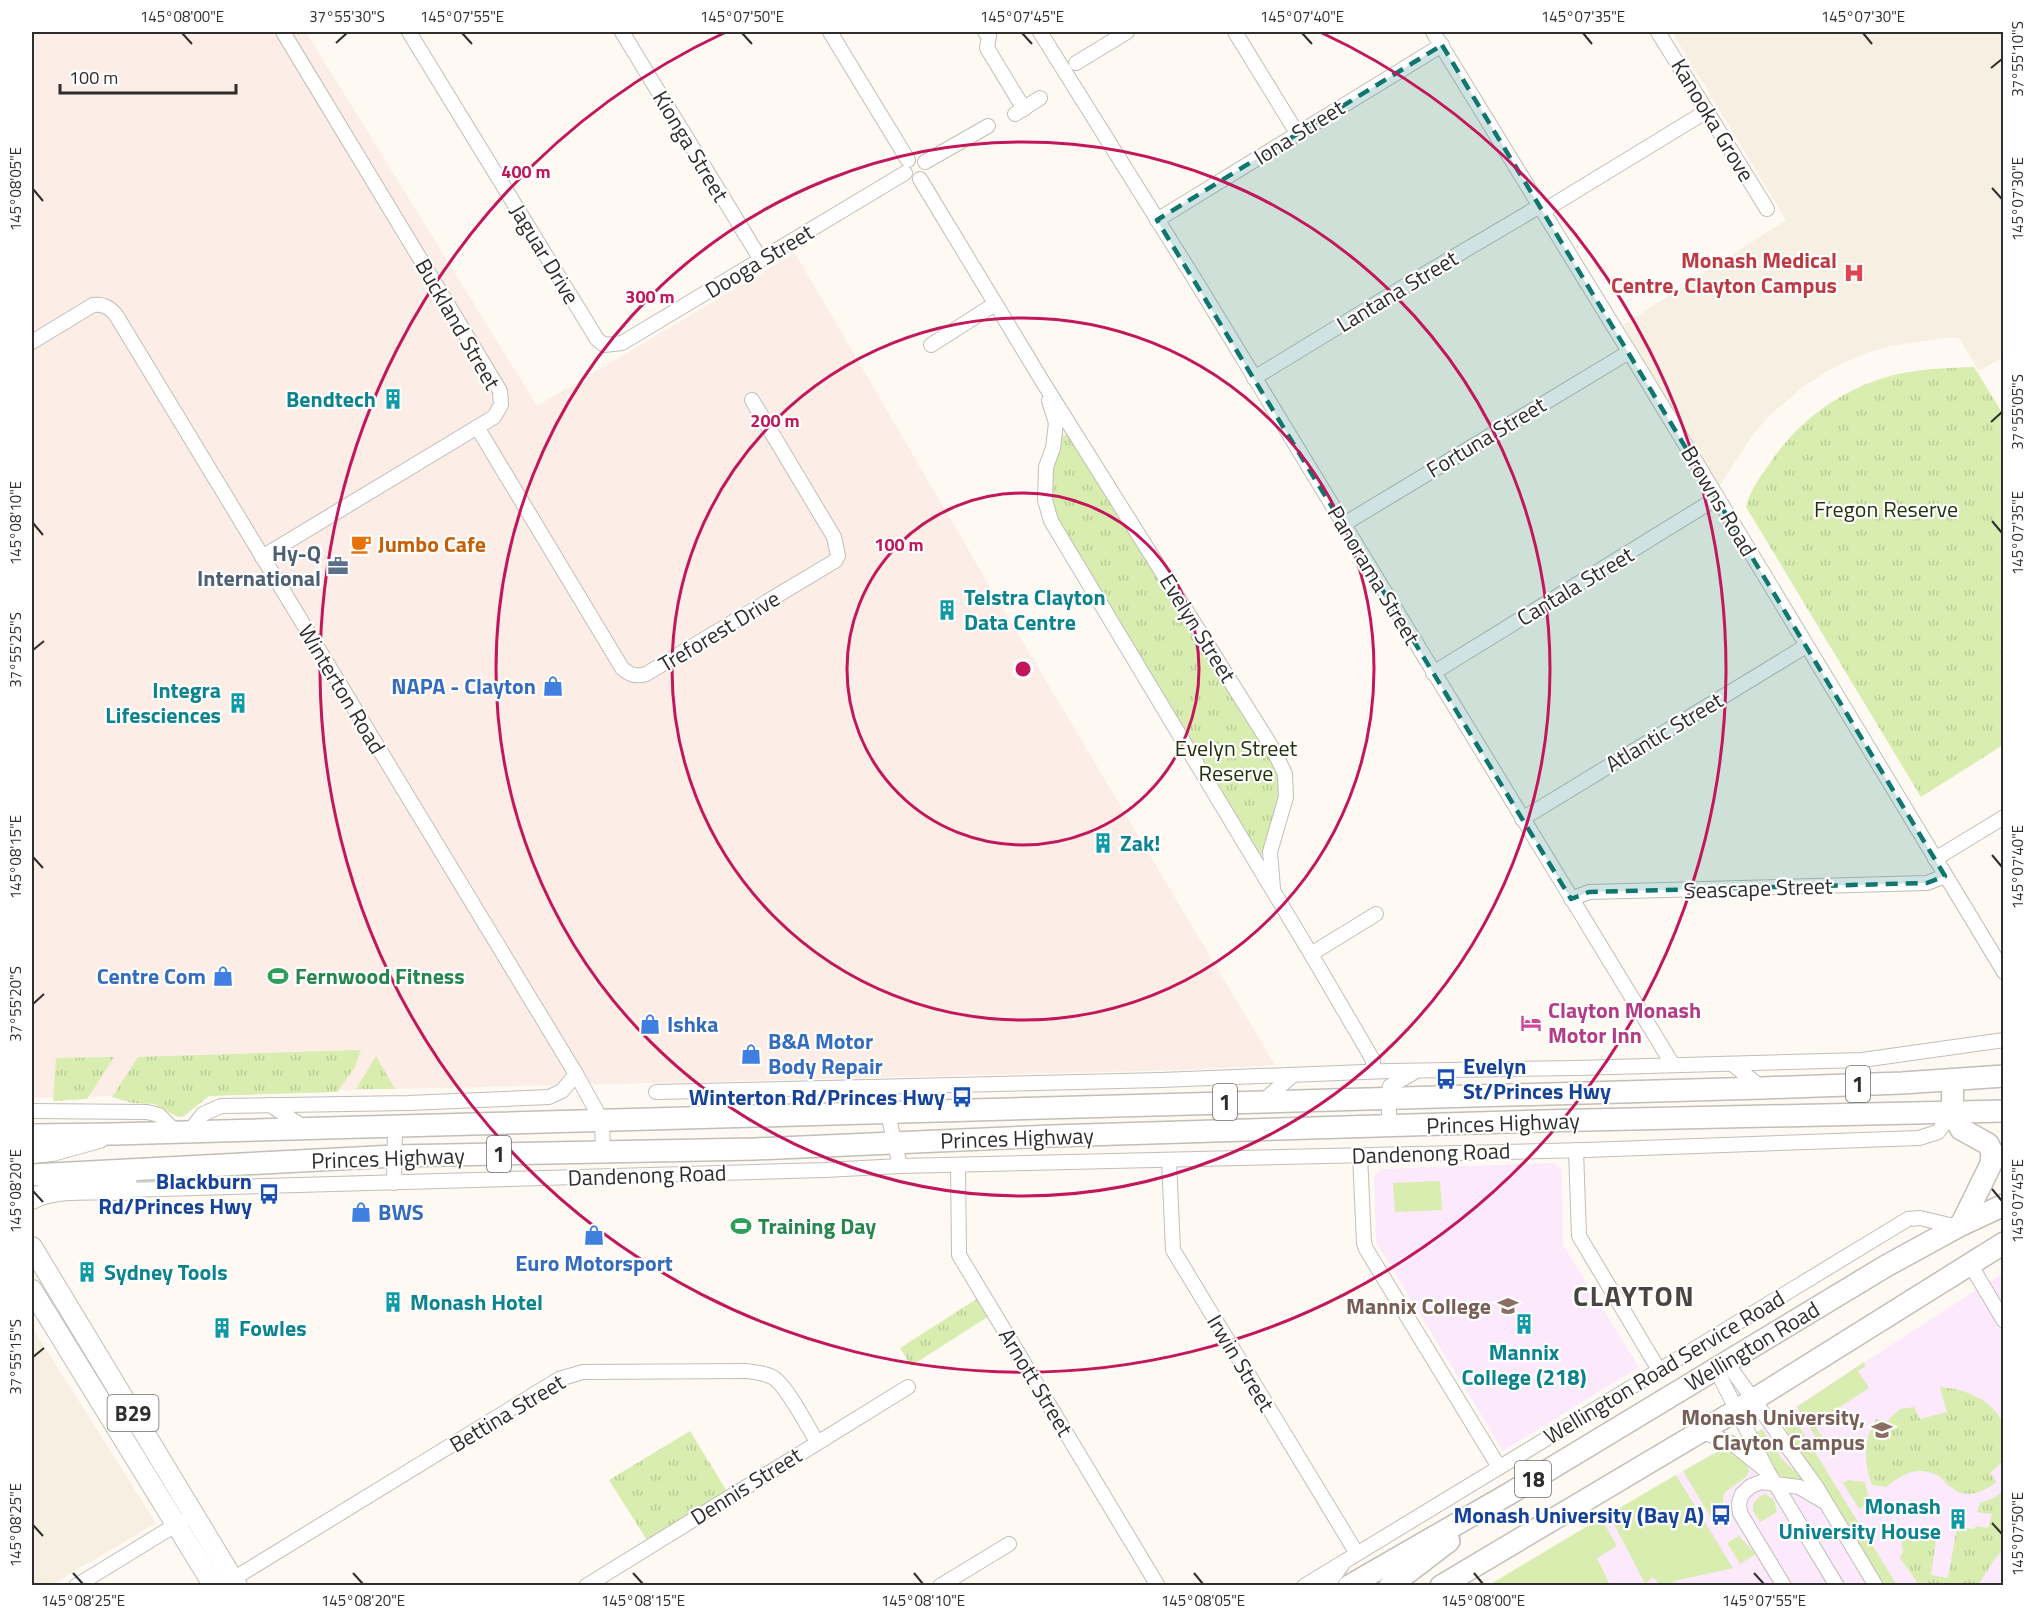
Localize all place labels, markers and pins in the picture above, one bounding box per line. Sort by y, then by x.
place label: Monash Medical Centre, Clayton Campus [1611,243,1837,302]
hospital icon: Monash Medical Centre, Clayton Campus [1842,261,1866,285]
place label: Bendtech [286,382,376,416]
building icon: Bendtech [381,387,405,411]
place label: Jumbo Cafe [378,527,486,561]
cafe icon: Jumbo Cafe [349,532,373,556]
place label: Hy-Q International [197,536,321,595]
office icon: Hy-Q International [326,554,350,578]
place label: Telstra Clayton Data Centre [964,580,1106,639]
building icon: Telstra Clayton Data Centre [935,598,959,622]
centre of rings [1013,659,1033,679]
place label: NAPA - Clayton [391,669,536,703]
place label: Integra Lifesciences [105,673,221,732]
shop icon: NAPA - Clayton [541,674,565,698]
building icon: Integra Lifesciences [226,691,250,715]
place label: Zak! [1120,826,1160,860]
building icon: Zak! [1091,831,1115,855]
place label: Centre Com [97,959,206,993]
place label: Fernwood Fitness [295,959,465,993]
shop icon: Centre Com [211,964,235,988]
sports icon: Fernwood Fitness [266,964,290,988]
place label: Clayton Monash Motor Inn [1548,993,1701,1052]
place label: Ishka [667,1007,718,1041]
hotel icon: Clayton Monash Motor Inn [1519,1011,1543,1035]
shop icon: Ishka [638,1012,662,1036]
place label: B&A Motor Body Repair [768,1024,883,1083]
shop icon: B&A Motor Body Repair [739,1042,763,1066]
place label: Evelyn St/Princes Hwy [1463,1049,1611,1108]
bus stop icon: Evelyn St/Princes Hwy [1434,1067,1458,1091]
place label: Winterton Rd/Princes Hwy [689,1080,945,1114]
bus stop icon: Winterton Rd/Princes Hwy [950,1085,974,1109]
place label: Blackburn Rd/Princes Hwy [98,1164,252,1223]
bus stop icon: Blackburn Rd/Princes Hwy [257,1182,281,1206]
place label: BWS [378,1195,424,1229]
shop icon: BWS [349,1200,373,1224]
place label: Training Day [758,1209,876,1243]
sports icon: Training Day [729,1214,753,1238]
shop icon: Euro Motorsport [582,1223,606,1247]
place label: Euro Motorsport [515,1246,673,1280]
place label: Sydney Tools [104,1255,228,1289]
building icon: Sydney Tools [75,1260,99,1284]
place label: Monash Hotel [410,1285,543,1319]
place label: Mannix College [1346,1289,1491,1323]
building icon: Monash Hotel [381,1290,405,1314]
school or university icon: Mannix College [1496,1294,1520,1318]
place label: Fowles [239,1311,307,1345]
building icon: Mannix College (218) [1512,1312,1536,1336]
building icon: Fowles [210,1316,234,1340]
place label: Mannix College (218) [1462,1335,1586,1394]
place label: Monash University, Clayton Campus [1681,1400,1865,1459]
school or university icon: Monash University, Clayton Campus [1870,1418,1894,1442]
place label: Monash University House [1779,1489,1941,1548]
place label: Monash University (Bay A) [1453,1498,1704,1532]
bus stop icon: Monash University (Bay A) [1709,1503,1733,1527]
building icon: Monash University House [1946,1507,1970,1531]

